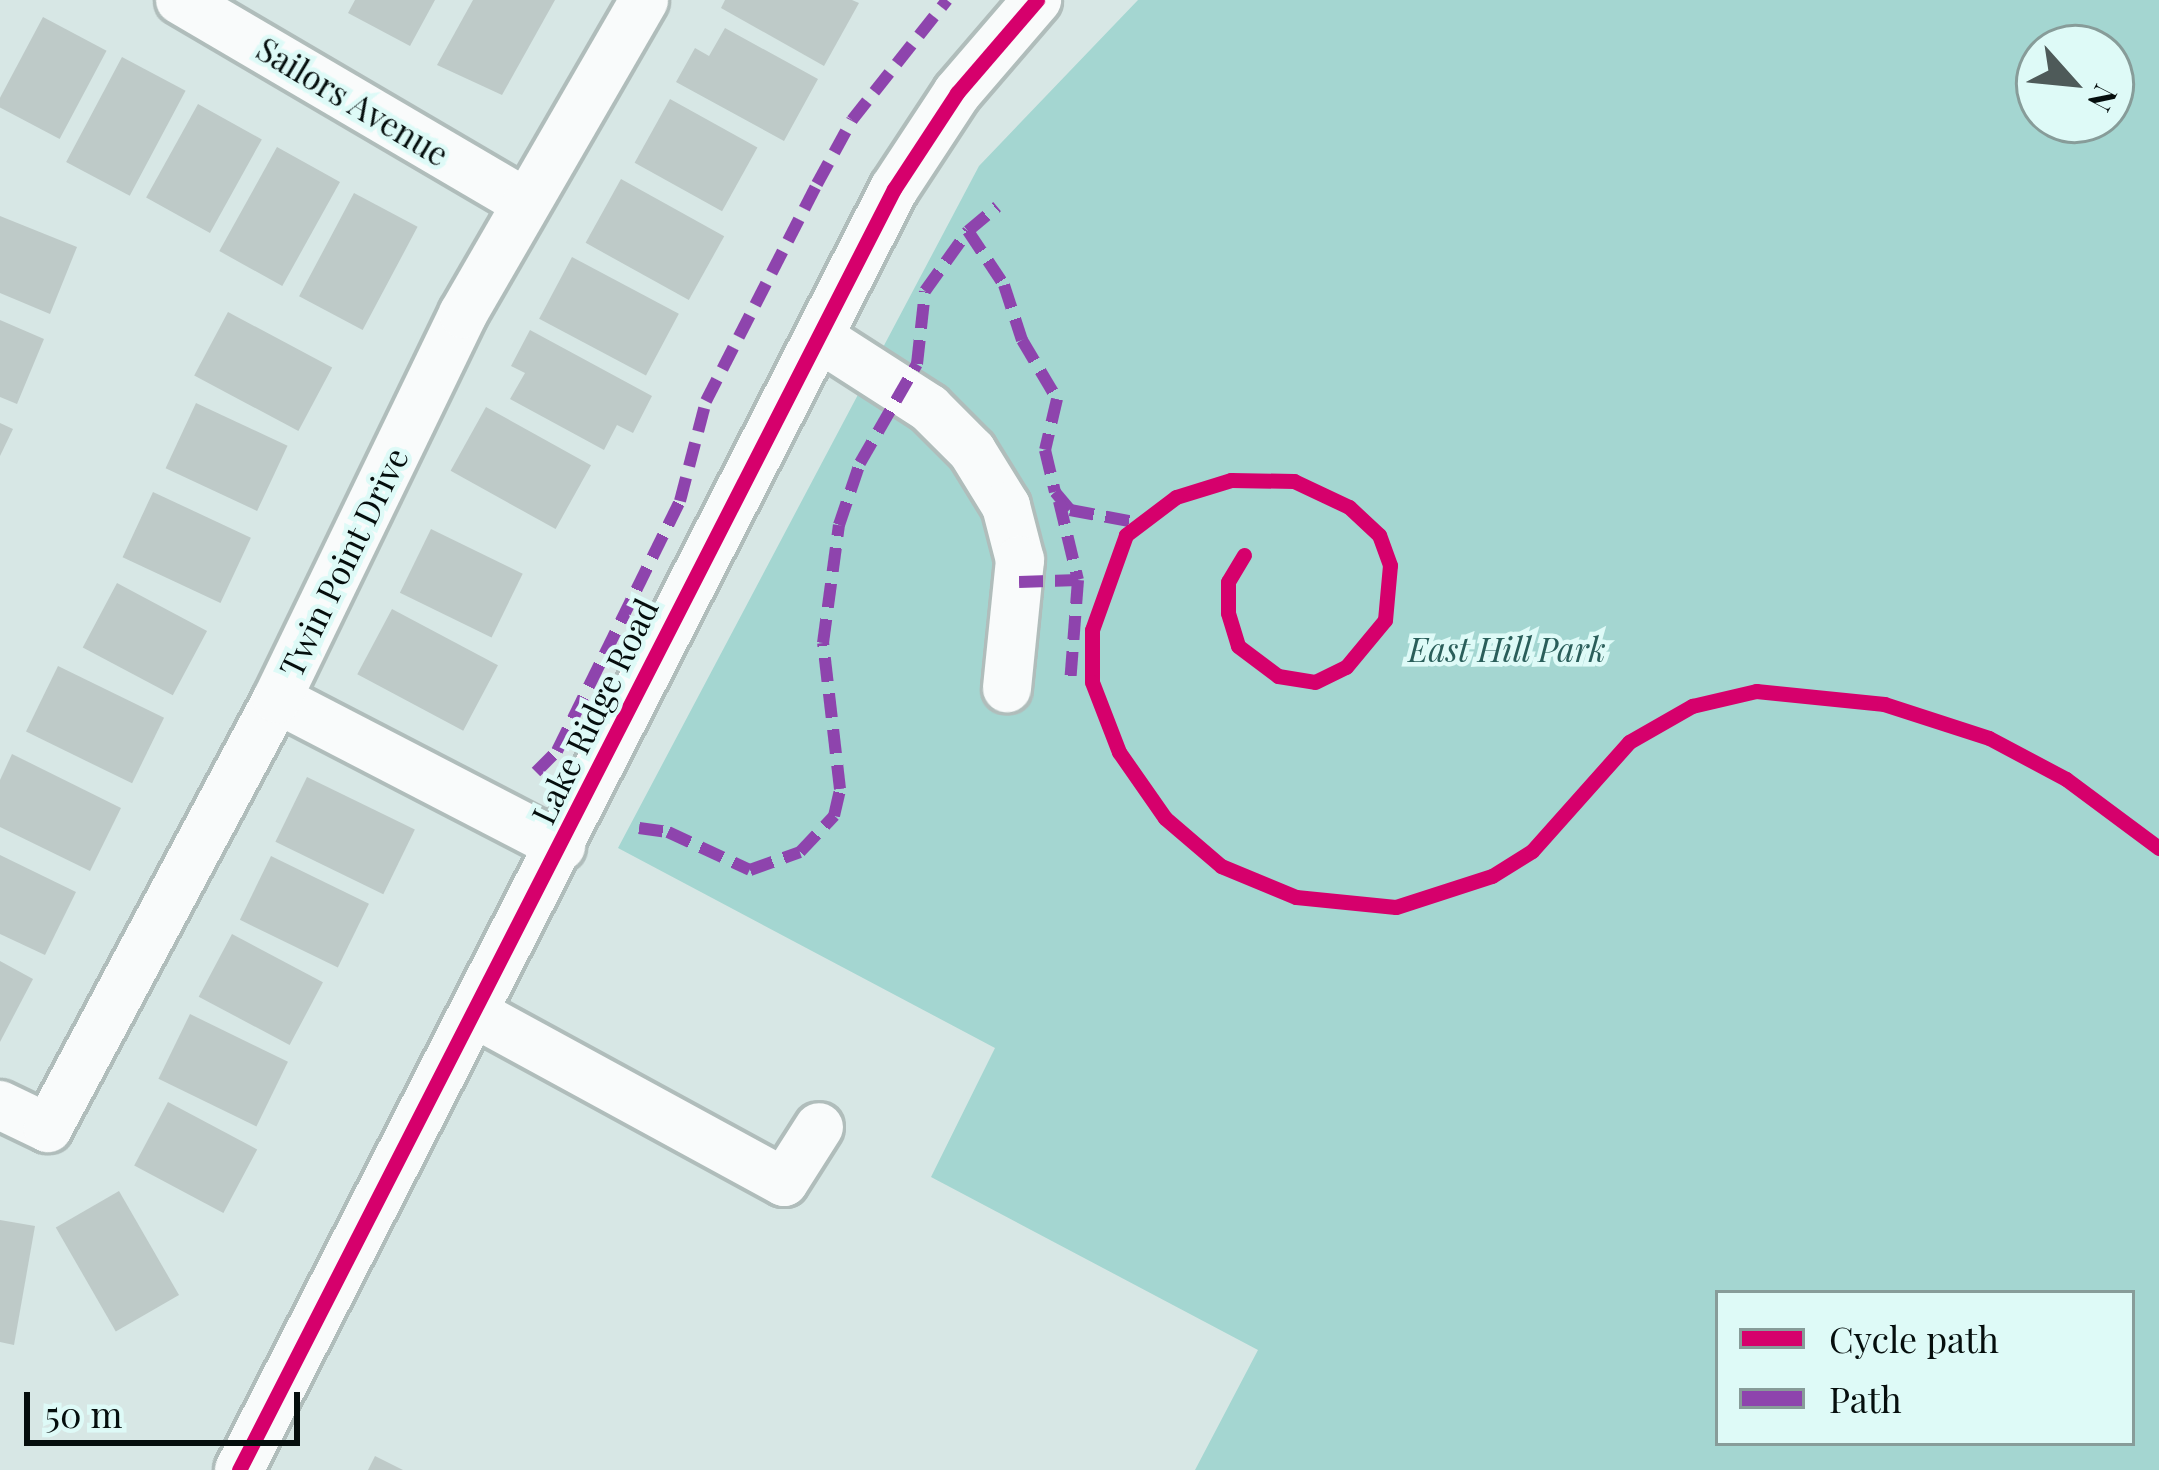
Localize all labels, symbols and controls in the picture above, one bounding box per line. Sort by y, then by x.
north arrow [2015,24,2135,144]
street label: Sailors Avenue [250,28,456,174]
text: N [2079,78,2129,120]
street label: Twin Point Drive [270,441,416,683]
street label: Lake Ridge Road [522,592,666,830]
park label: East Hill Park [1408,629,1606,669]
legend [1715,1290,2135,1446]
text: Cycle path [1829,1314,1999,1362]
scale bar [30,1368,306,1442]
text: Path [1829,1374,1902,1422]
text: 50 m [45,1389,122,1437]

